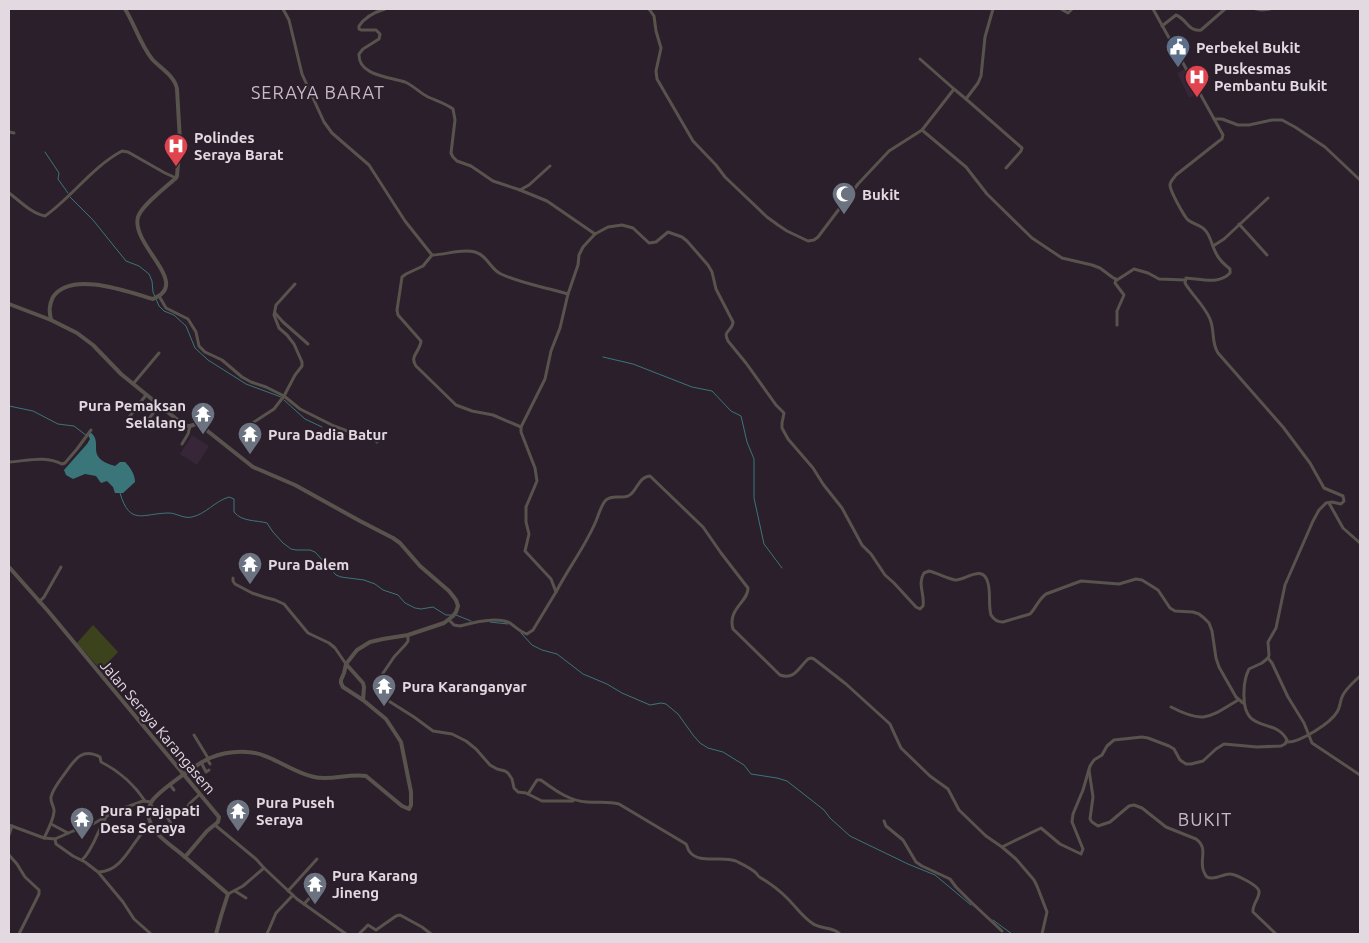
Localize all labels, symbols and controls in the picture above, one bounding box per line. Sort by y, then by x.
public building icon: Perbekel Bukit [1165,34,1191,68]
place label: Perbekel Bukit [1196,39,1301,56]
place label: Puskesmas Pembantu Bukit [1214,60,1328,94]
hospital icon: Puskesmas Pembantu Bukit [1184,64,1210,98]
district label: SERAYA BARAT [251,82,385,102]
place label: Polindes Seraya Barat [194,129,284,163]
hospital icon: Polindes Seraya Barat [163,133,189,167]
mosque icon: Bukit [831,181,857,215]
place label: Bukit [862,186,900,203]
place label: Pura Pemaksan Selalang [79,397,186,431]
temple icon: Pura Pemaksan Selalang [190,401,216,435]
temple icon: Pura Dadia Batur [237,421,263,455]
place label: Pura Dadia Batur [268,426,388,443]
temple icon: Pura Dalem [237,551,263,585]
place label: Pura Dalem [268,556,349,573]
street label: Jalan Seraya Karangasem [97,657,219,797]
temple icon: Pura Karanganyar [371,673,397,707]
place label: Pura Karanganyar [402,678,528,695]
place label: Pura Puseh Seraya [256,794,335,828]
temple icon: Pura Puseh Seraya [225,798,251,832]
place label: Pura Prajapati Desa Seraya [100,802,200,836]
temple icon: Pura Prajapati Desa Seraya [69,806,95,840]
district label: BUKIT [1178,809,1232,829]
place label: Pura Karang Jineng [332,867,418,901]
temple icon: Pura Karang Jineng [302,871,328,905]

